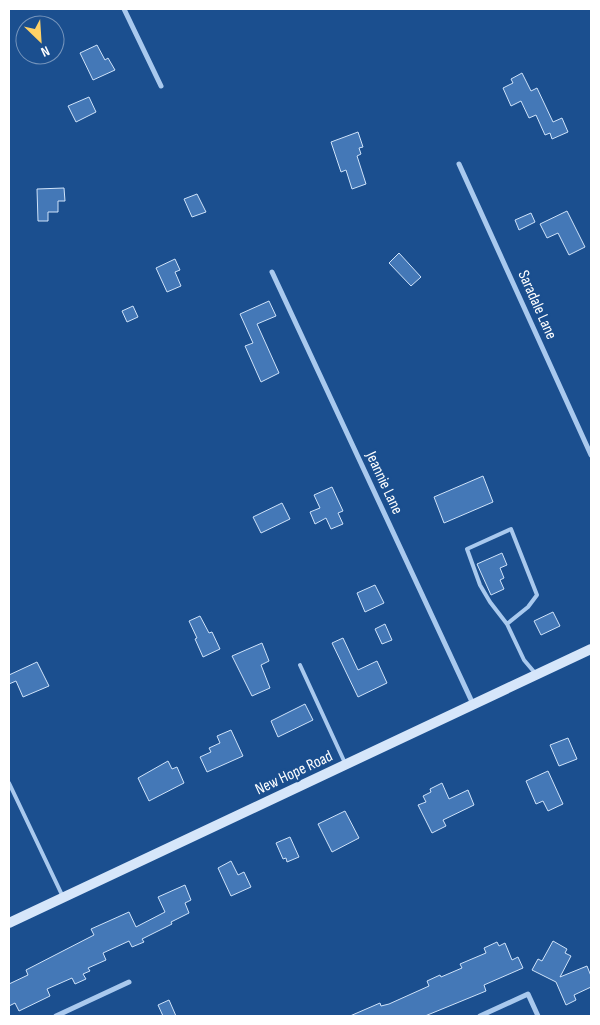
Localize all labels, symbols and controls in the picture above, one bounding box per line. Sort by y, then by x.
north arrow [15,15,65,65]
text: N [38,42,52,61]
street label: Saradale Lane [513,267,561,343]
street label: Jeannie Lane [361,448,407,517]
street label: New Hope Road [252,747,336,799]

